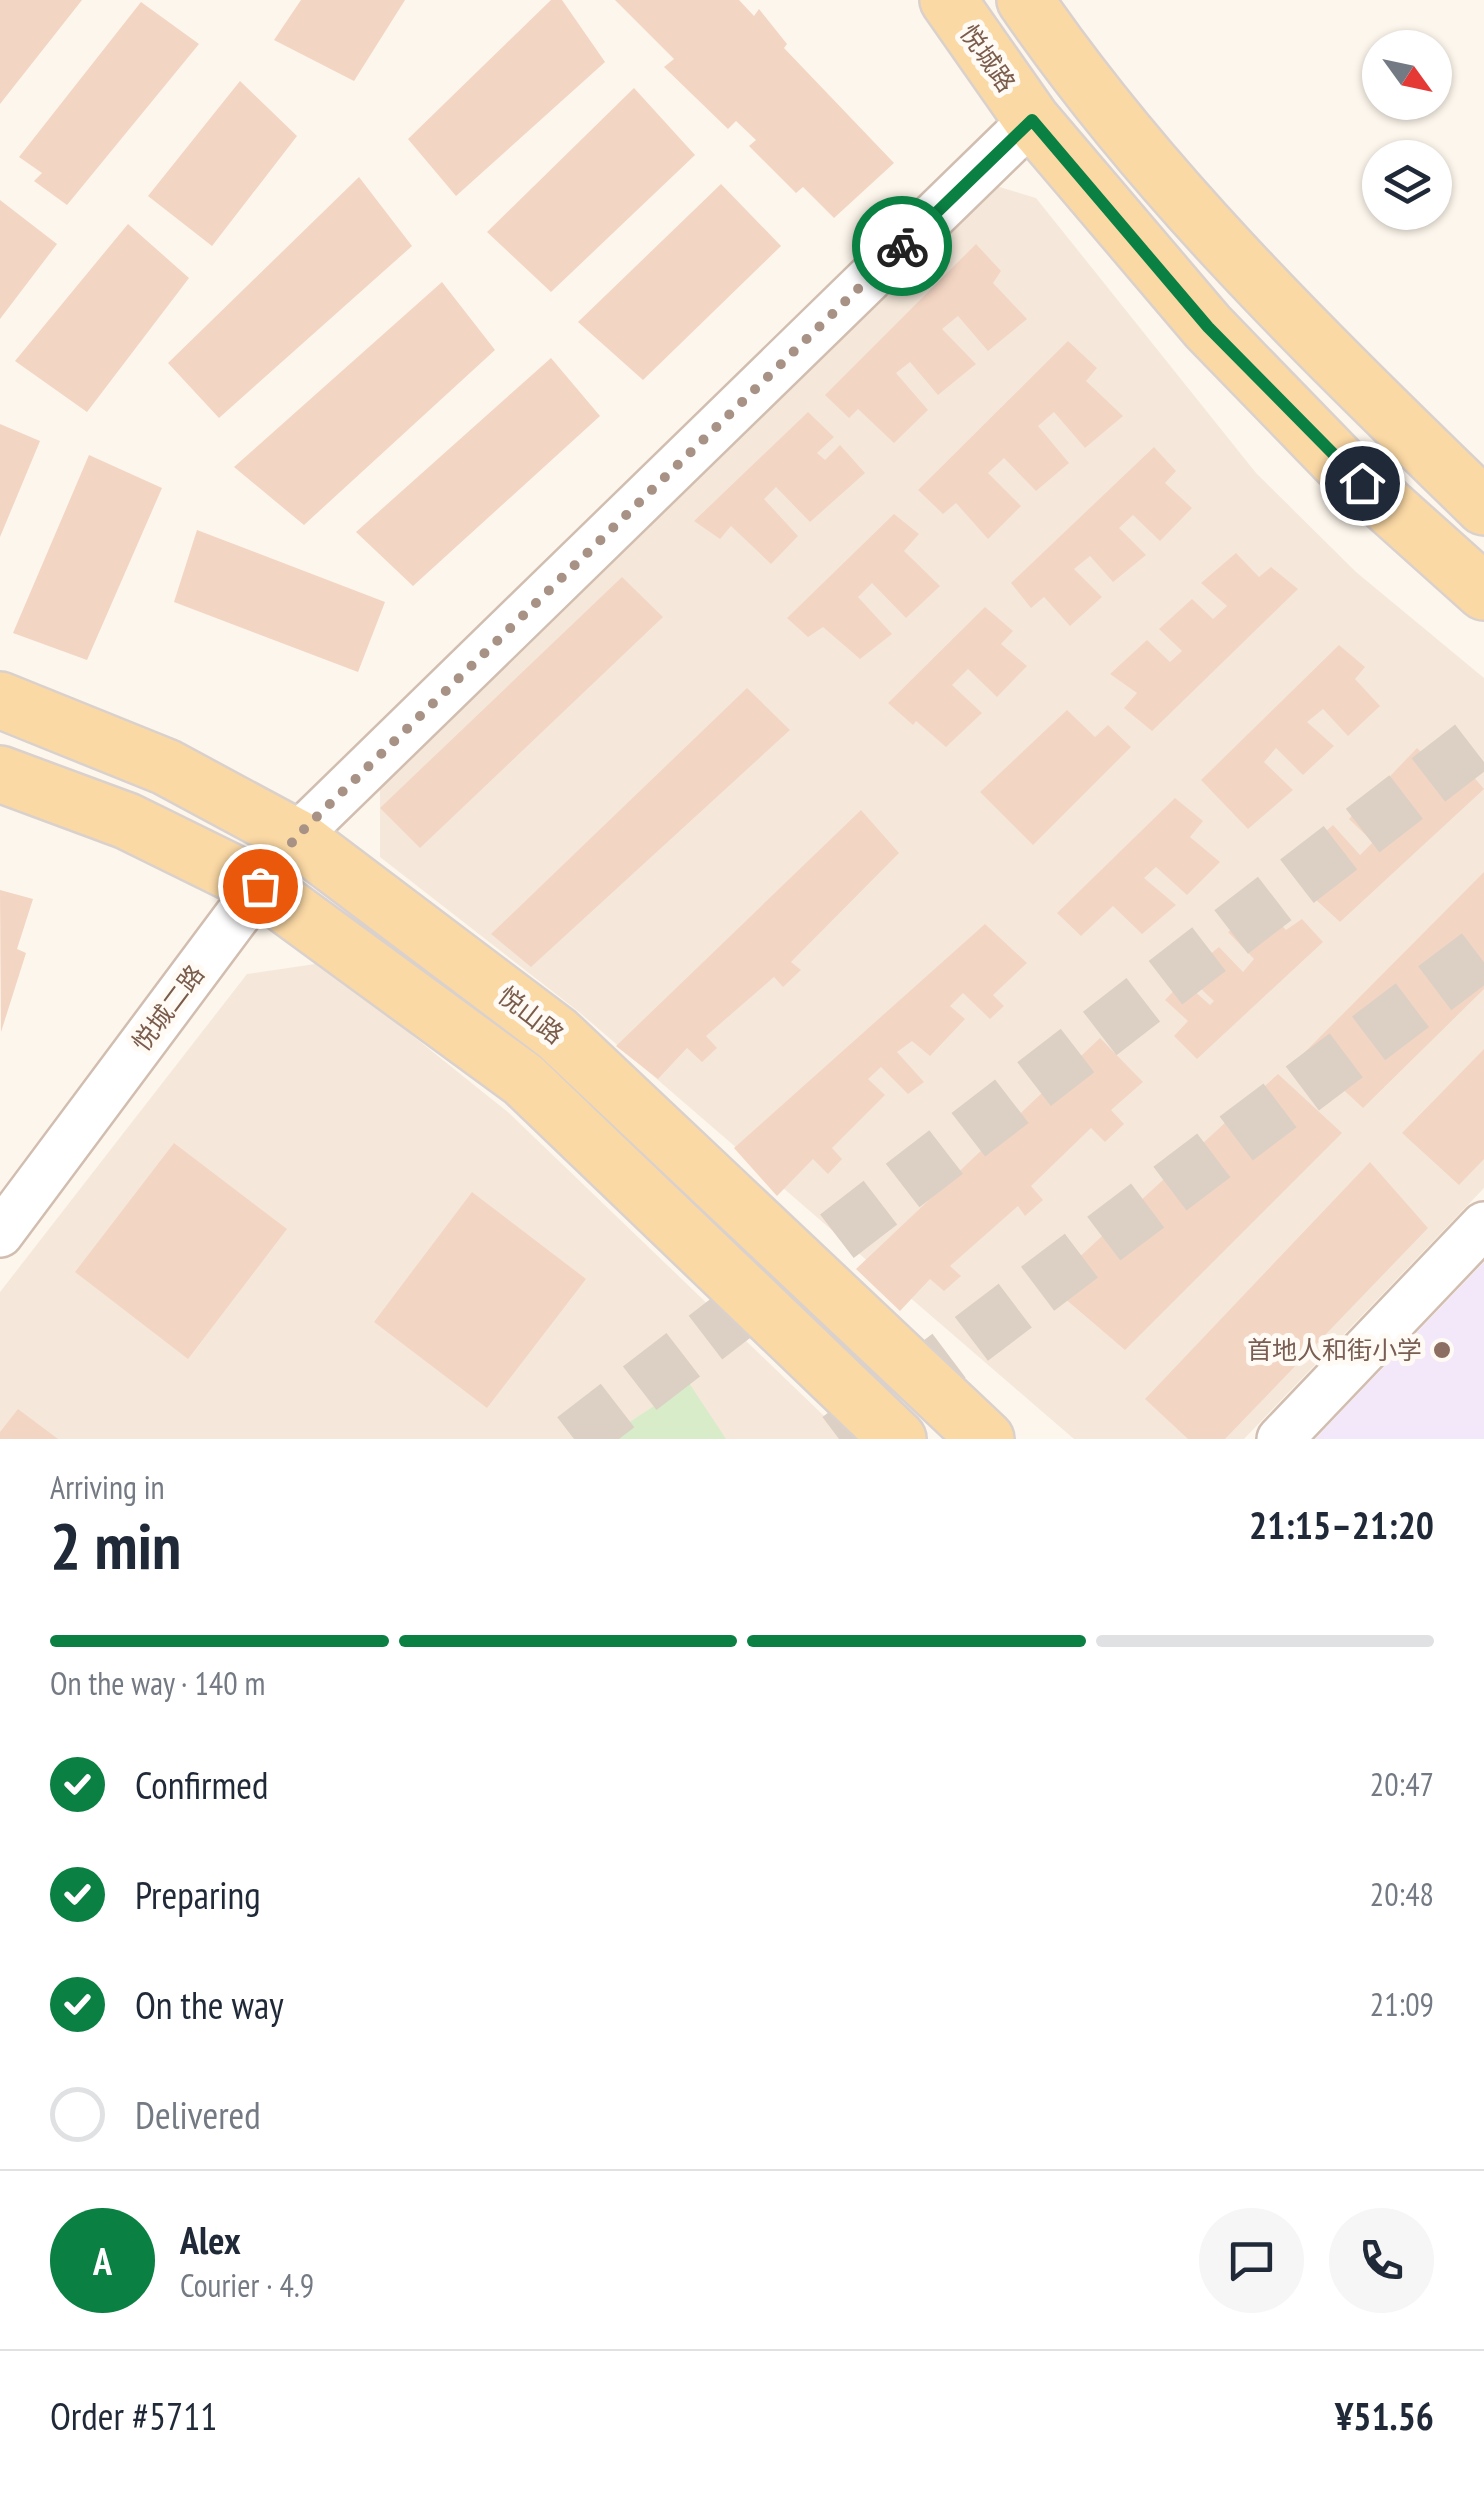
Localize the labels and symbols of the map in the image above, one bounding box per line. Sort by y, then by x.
street label: 悦城路 [953,18,1023,98]
north arrow [1362,30,1452,120]
courier [852,196,952,296]
pin [1320,441,1405,526]
pin [218,844,303,929]
street label: 悦城二路 [125,958,211,1058]
street label: 悦山路 [492,979,570,1051]
place label: 首地人和街小学 [1247,1334,1422,1366]
marker: 首地人和街小学 [1431,1339,1453,1361]

